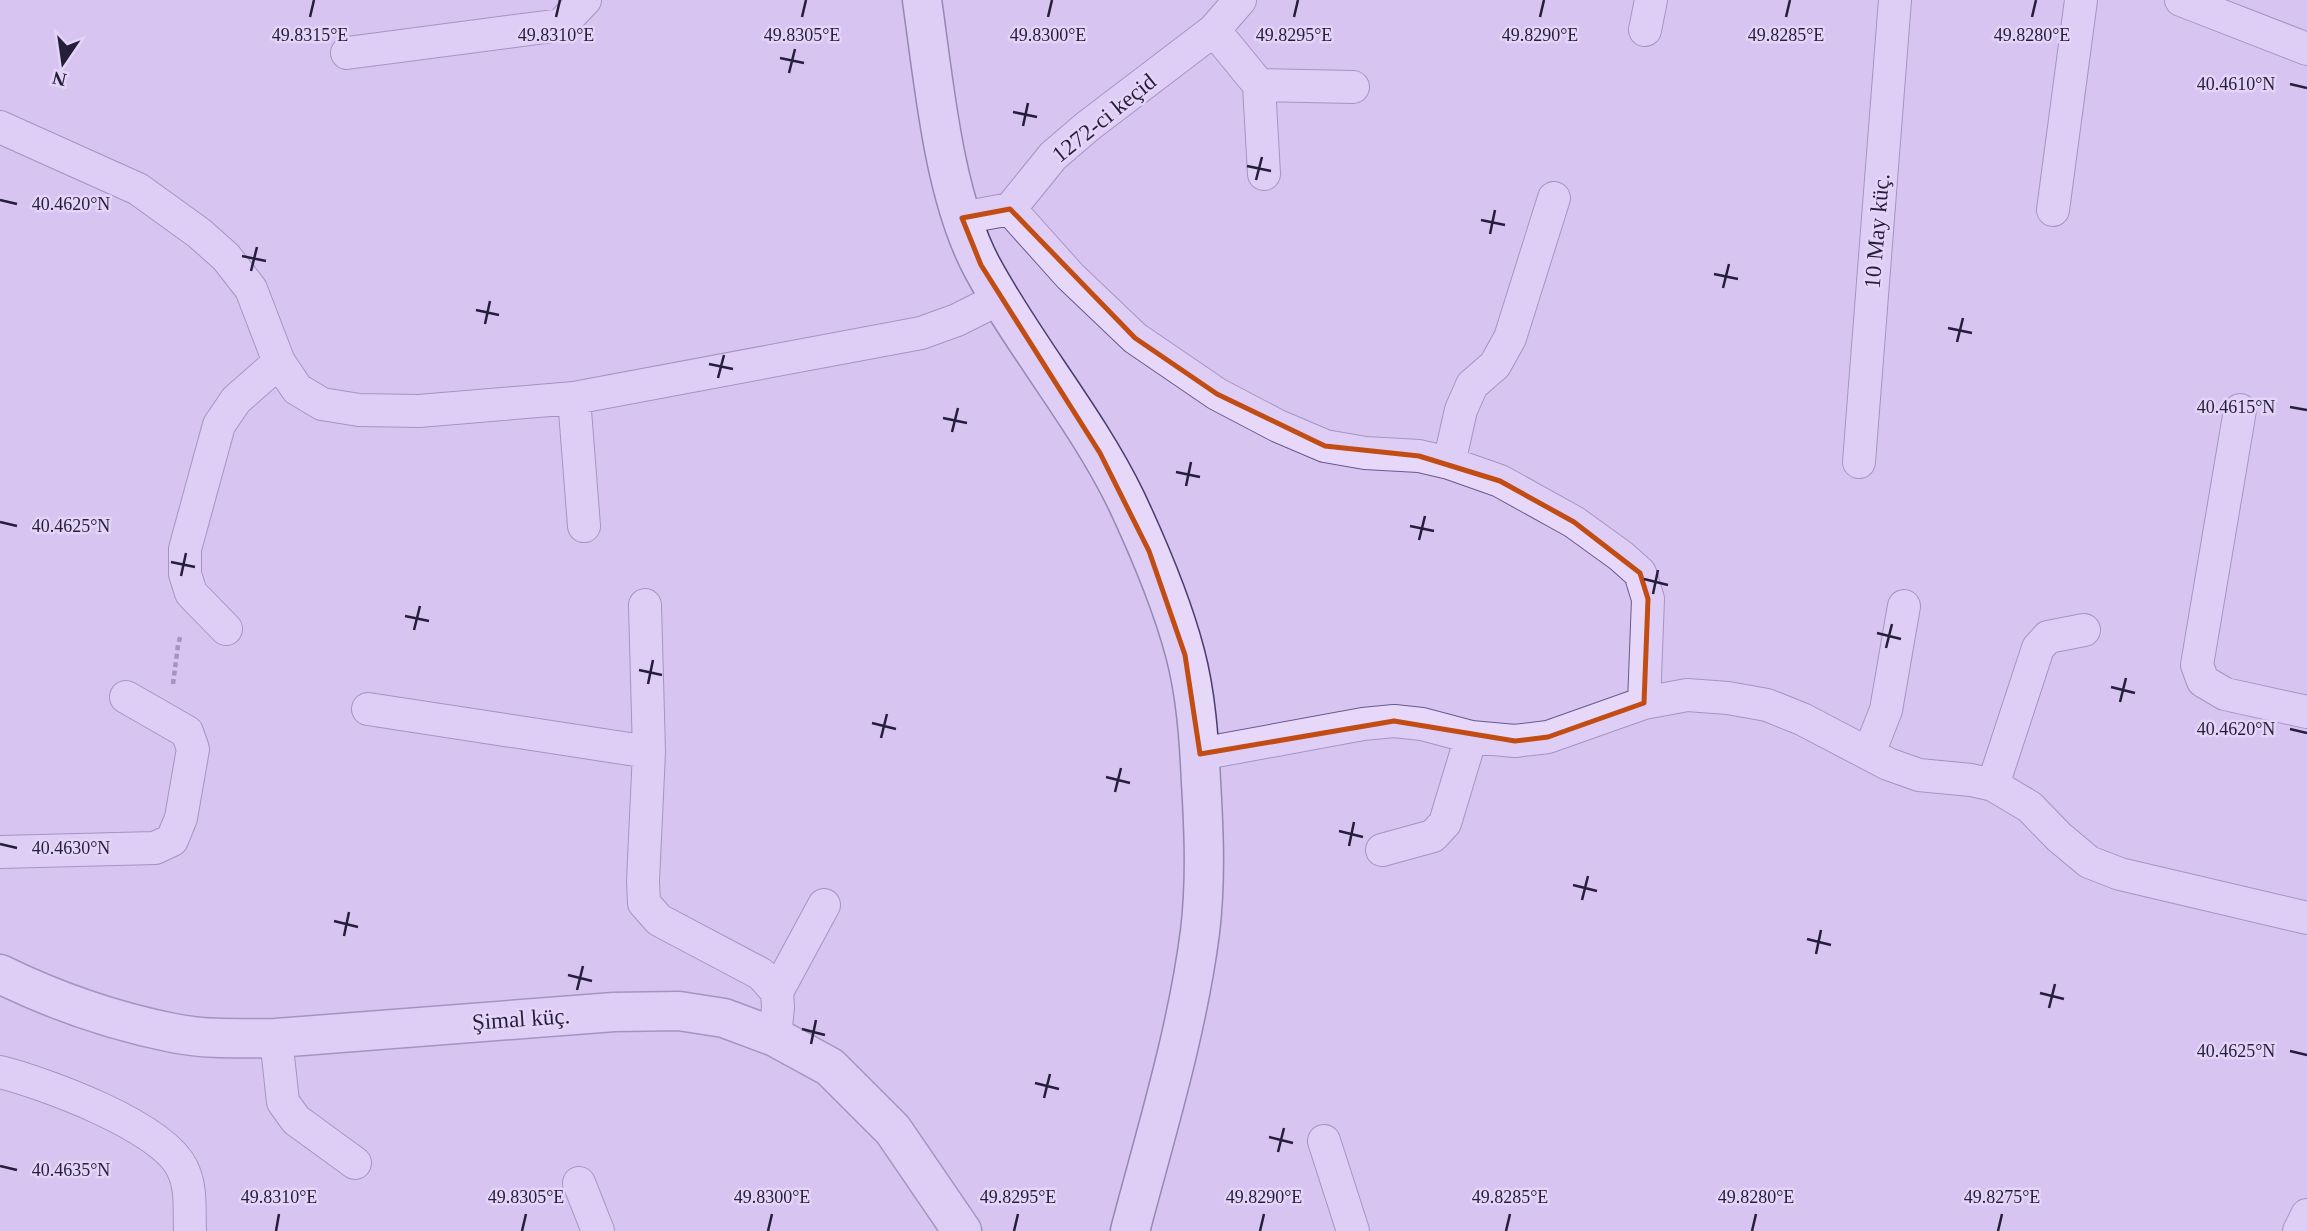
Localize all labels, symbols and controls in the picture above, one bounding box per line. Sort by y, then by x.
text: 49.8315°E [272,25,348,45]
text: 49.8310°E [518,25,594,45]
text: 49.8305°E [764,25,840,45]
text: 49.8300°E [1010,25,1086,45]
text: 49.8295°E [1256,25,1332,45]
text: 49.8290°E [1502,25,1578,45]
text: 49.8285°E [1748,25,1824,45]
text: 49.8280°E [1994,25,2070,45]
north arrow [28,28,98,98]
text: N [50,67,68,91]
street label: 1272-ci keçid [1047,68,1161,167]
text: 40.4610°N [2197,74,2275,94]
street label: 10 May küç. [1860,172,1894,290]
text: 40.4620°N [32,194,110,214]
text: 40.4615°N [2197,397,2275,417]
text: 40.4625°N [32,516,110,536]
text: 40.4620°N [2197,719,2275,739]
text: 40.4630°N [32,838,110,858]
street label: Şimal küç. [471,1003,571,1035]
text: 40.4625°N [2197,1041,2275,1061]
text: 40.4635°N [32,1160,110,1180]
text: 49.8310°E [241,1187,317,1207]
text: 49.8305°E [488,1187,564,1207]
text: 49.8300°E [734,1187,810,1207]
text: 49.8295°E [980,1187,1056,1207]
text: 49.8290°E [1226,1187,1302,1207]
text: 49.8285°E [1472,1187,1548,1207]
text: 49.8280°E [1718,1187,1794,1207]
text: 49.8275°E [1964,1187,2040,1207]

